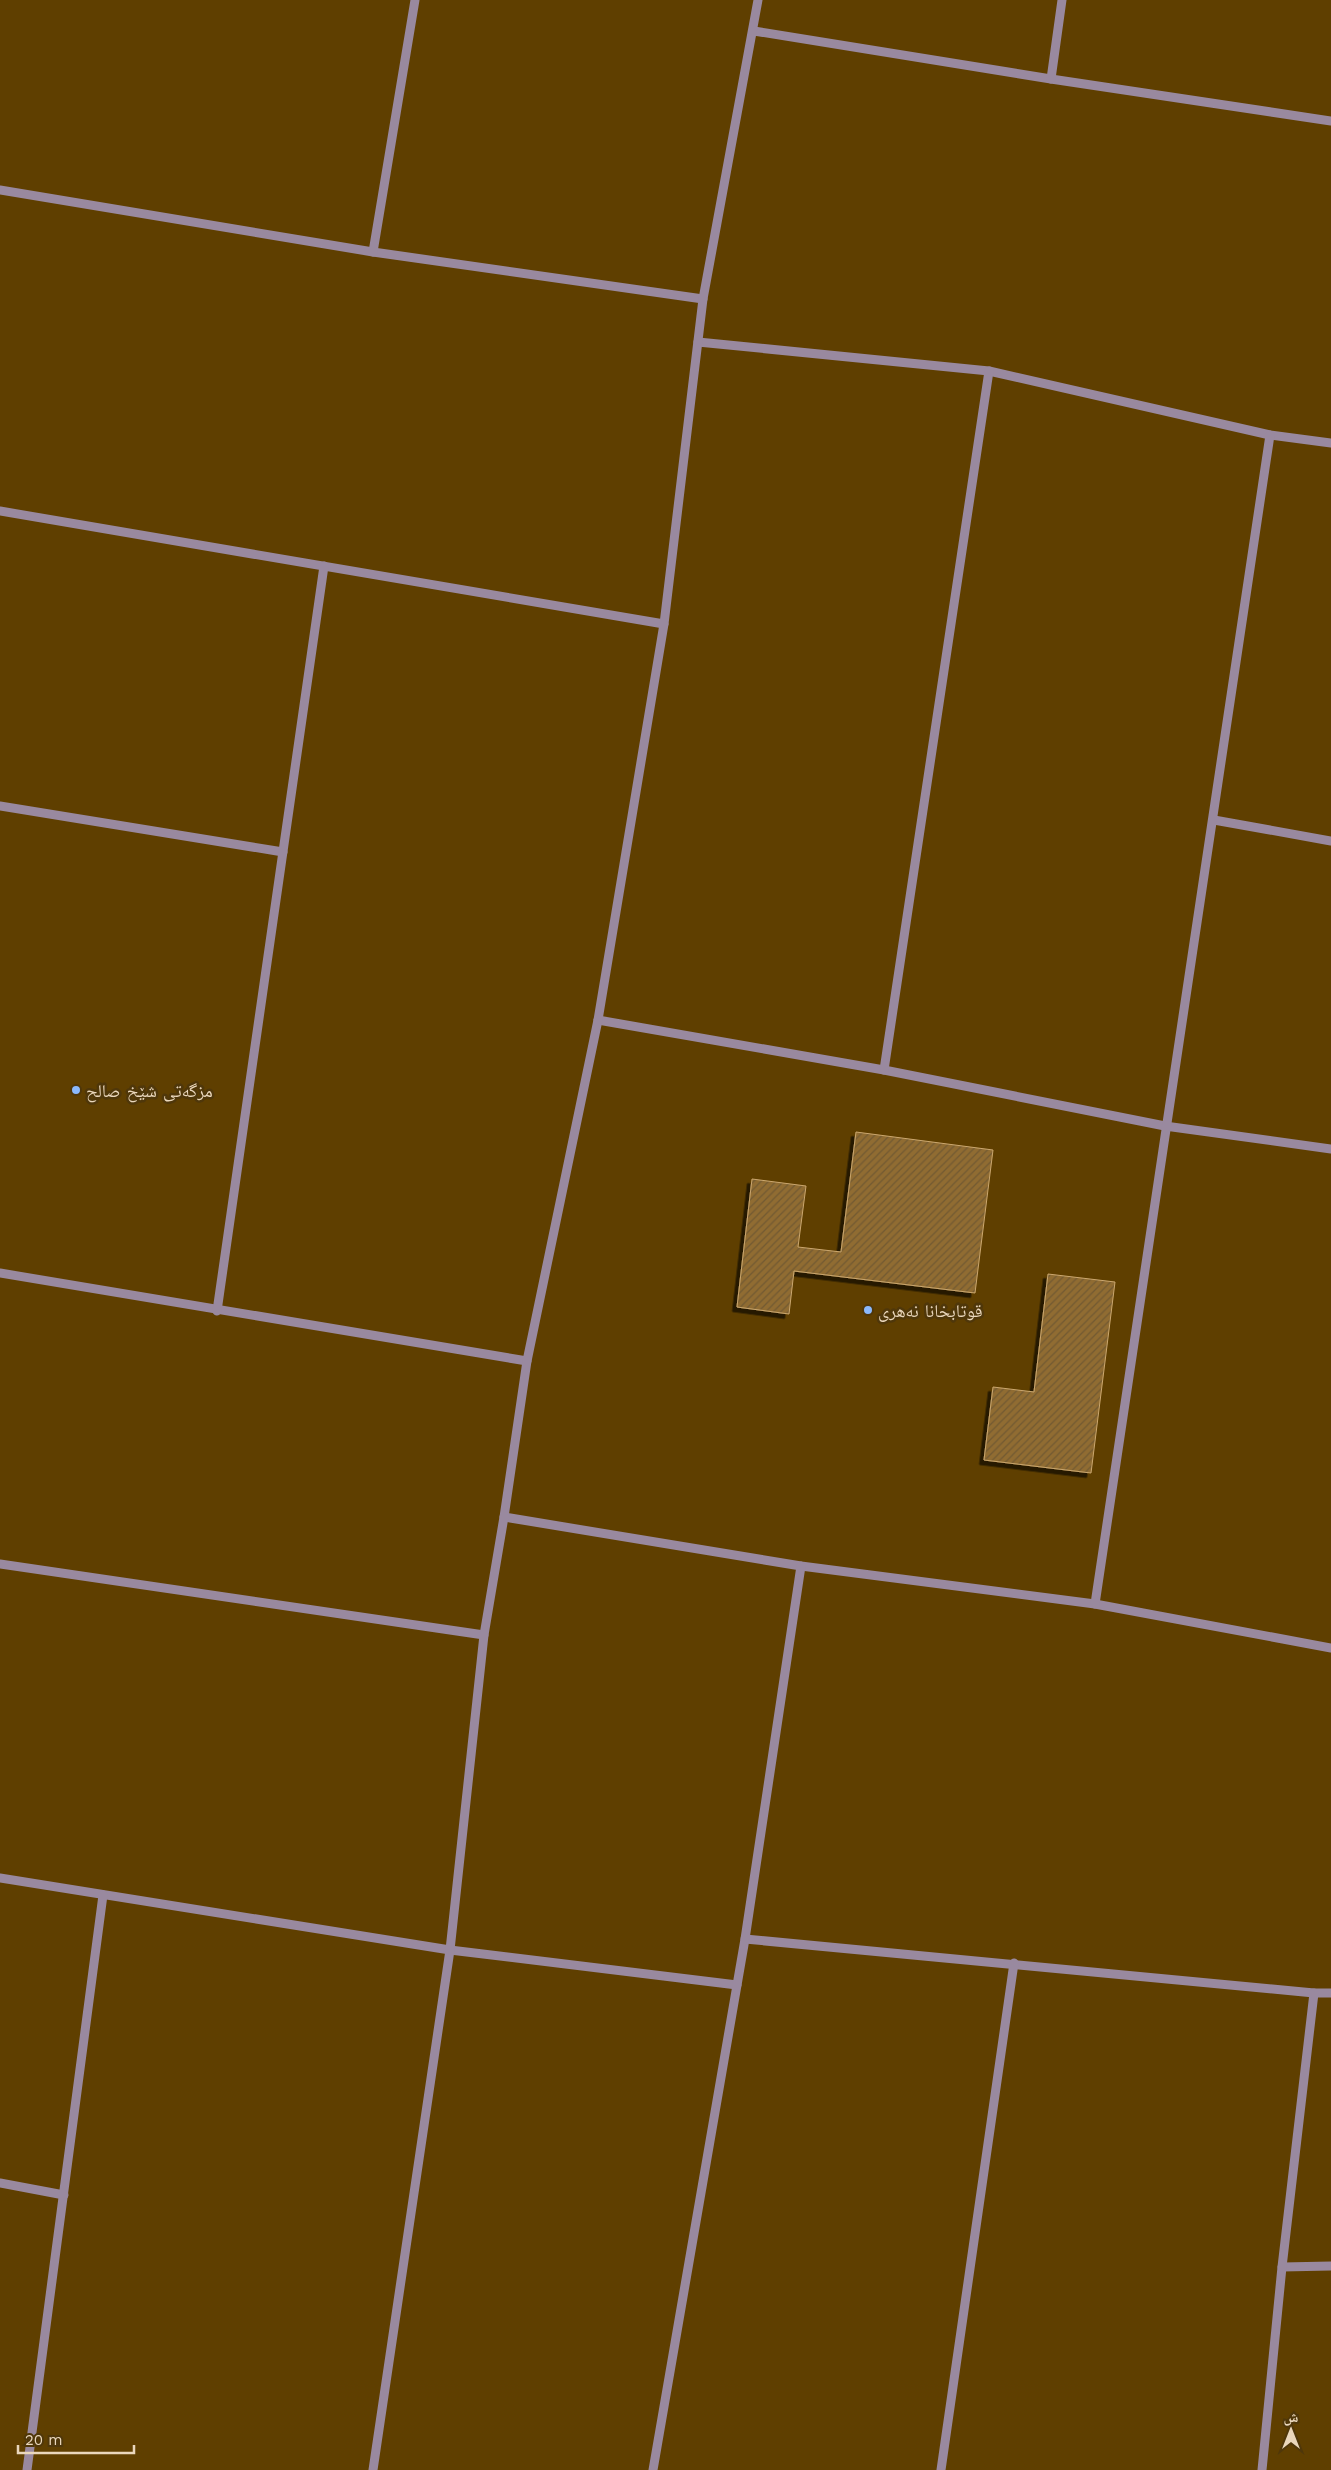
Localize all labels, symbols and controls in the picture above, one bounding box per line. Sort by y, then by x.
place label: مزگەتی شێخ صالح [86,1080,213,1103]
marker: مزگەتی شێخ صالح [70,1084,82,1096]
place label: قوتابخانا نەهری [878,1300,982,1322]
marker: قوتابخانا نەهری [862,1304,874,1316]
north arrow [1266,2405,1316,2455]
text: ش [1284,2409,1299,2426]
scale bar [18,2422,134,2454]
text: 20 m [25,2431,63,2449]

